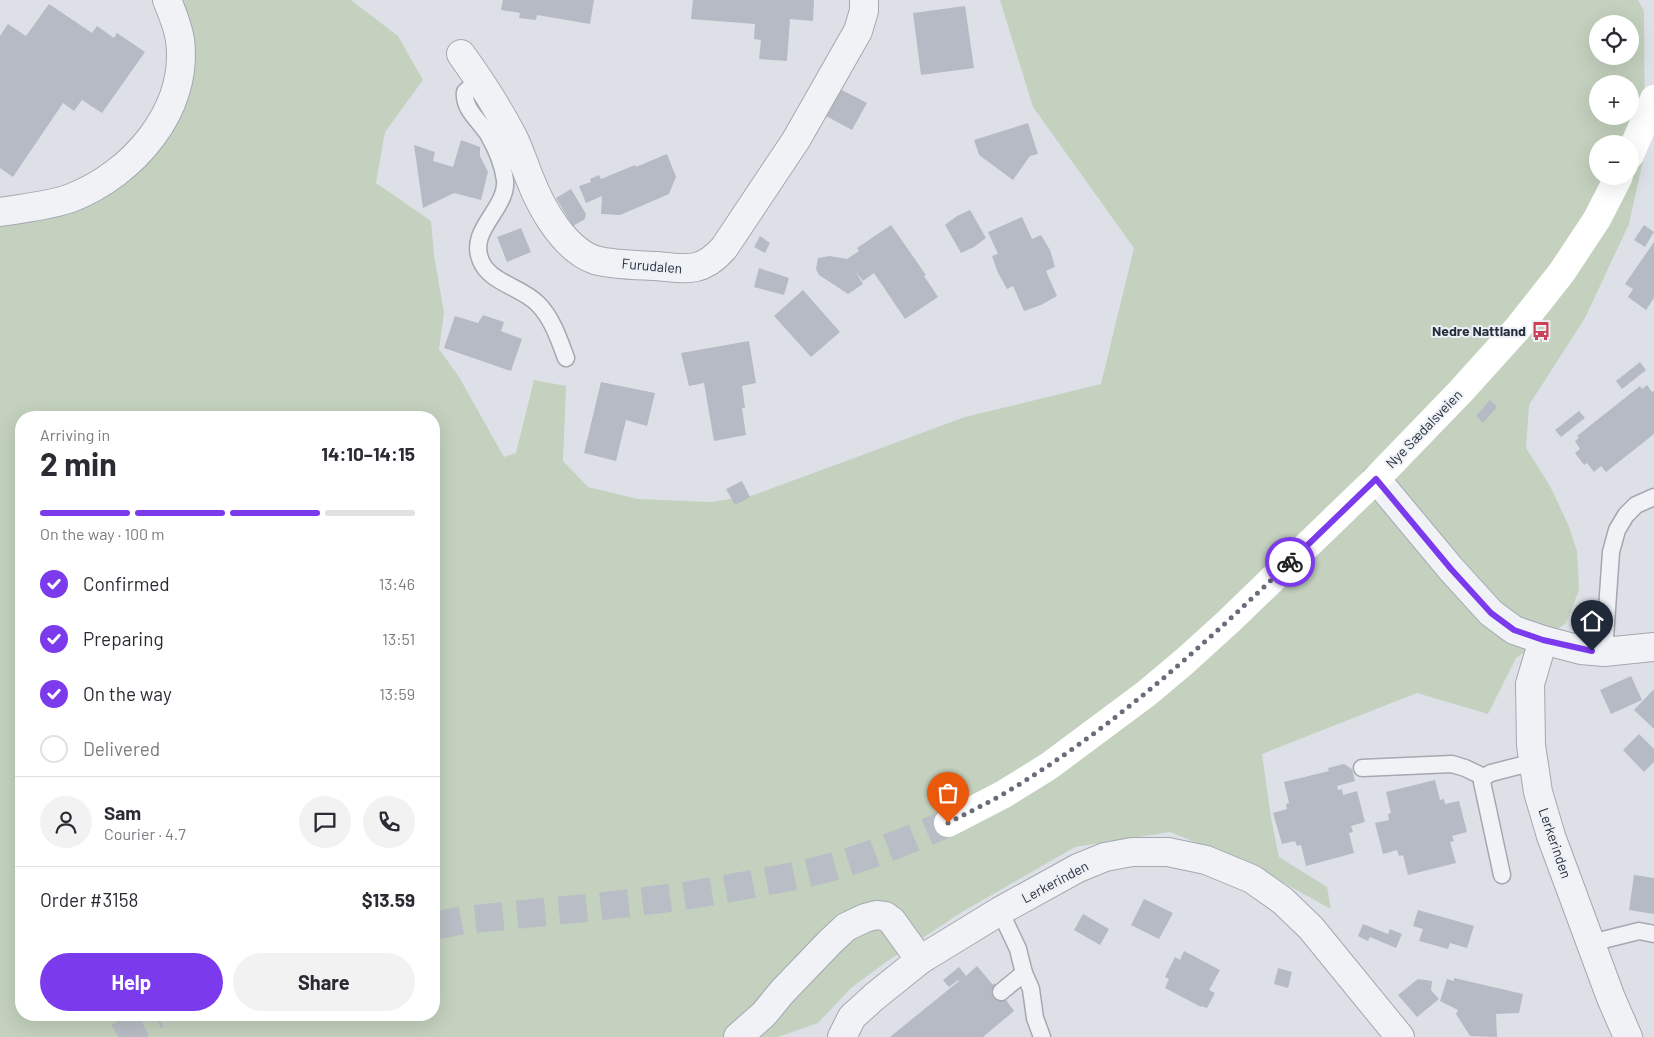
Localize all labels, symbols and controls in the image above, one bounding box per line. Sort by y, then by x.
map controls [1589,15,1639,185]
button: locate [1589,15,1639,65]
button: + [1589,75,1639,125]
button: − [1589,135,1639,185]
street label: Furudalen [621,254,683,277]
bus stop icon: Nedre Nattland [1530,320,1552,342]
place label: Nedre Nattland [1432,322,1526,339]
street label: Nye Sædalsveien [1382,386,1465,471]
text: Arriving in [40,425,110,444]
text: 14:10–14:15 [321,442,415,465]
text: 2 min [40,444,117,482]
text: On the way · 100 m [40,524,165,543]
courier [1265,537,1315,587]
icon: bike [1276,548,1304,576]
icon: check [40,570,68,598]
text: Confirmed [83,572,170,595]
text: 13:46 [379,574,415,593]
pin [1571,600,1613,651]
icon: home [1578,607,1606,635]
icon: check [40,625,68,653]
text: Preparing [83,627,164,650]
text: 13:51 [382,629,415,648]
icon: check [40,680,68,708]
text: On the way [83,682,172,705]
text: 13:59 [379,684,415,703]
text: Delivered [83,737,160,760]
pin [927,772,969,823]
icon: bag [934,779,962,807]
button: person [40,796,92,848]
button: chat [299,796,351,848]
button: phone [363,796,415,848]
text: Sam [104,801,141,824]
street label: Lerkerinden [1535,805,1575,880]
text: Courier · 4.7 [104,824,186,843]
street label: Lerkerinden [1018,857,1091,906]
text: Order #3158 [40,888,138,911]
text: $13.59 [362,888,415,911]
button: Help [40,953,223,1011]
button: Share [233,953,415,1011]

